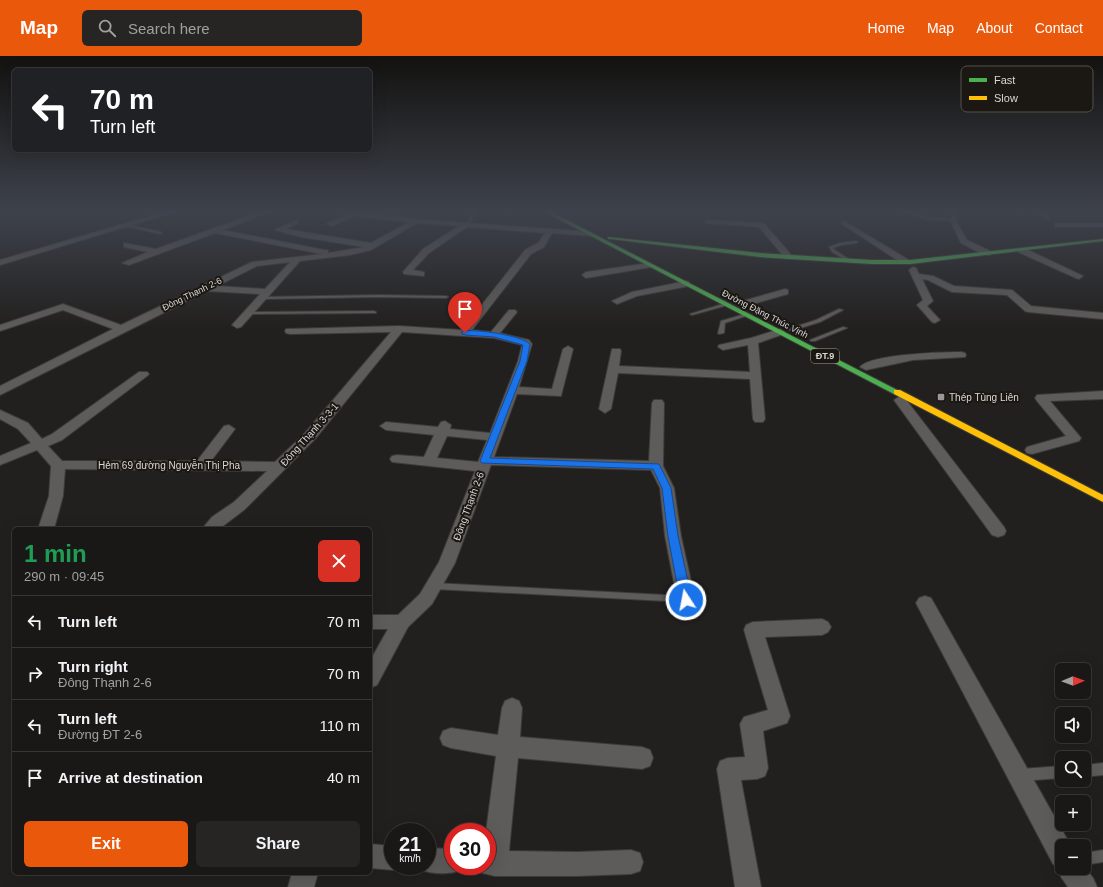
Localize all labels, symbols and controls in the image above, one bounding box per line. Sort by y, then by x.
search box [82,10,362,46]
text: Map [20,17,58,38]
icon: search [96,17,118,39]
text: Search here [128,20,210,37]
text: Home [868,20,905,36]
text: Map [927,20,954,36]
text: About [976,20,1013,36]
text: Contact [1035,20,1083,36]
legend [961,66,1093,112]
text: Fast [994,74,1015,86]
icon: left [24,84,76,136]
text: 70 m [90,84,154,115]
text: Slow [994,92,1018,104]
text: Turn left [90,117,155,137]
street label: Đông Thạnh 2-6 [161,275,223,313]
street label: Đường Đặng Thúc Vịnh [720,288,810,340]
pin [448,292,482,333]
icon: arrive [454,298,476,320]
road number: ĐT.9 [811,349,839,363]
marker: Thép Tùng Liên [936,392,946,402]
place label: Thép Tùng Liên [949,392,1019,403]
street label: Đông Thạnh 3-3-1 [278,400,341,468]
street label: Hẻm 69 đường Nguyễn Thị Pha [98,459,240,471]
street label: Đông Thạnh 2-6 [451,470,486,542]
text: 1 min [24,540,87,567]
button: close [318,540,360,582]
text: 290 m · 09:45 [24,569,104,584]
position arrow [665,579,707,621]
icon: left [24,611,46,633]
text: Turn left [58,613,117,630]
text: 70 m [327,613,360,630]
text: Turn right [58,658,128,675]
icon: right [24,663,46,685]
north arrow [1055,663,1091,699]
map controls [1055,663,1091,875]
text: 70 m [327,665,360,682]
text: Đông Thạnh 2-6 [58,675,152,690]
button: sound [1055,707,1091,743]
text: Turn left [58,710,117,727]
icon: left [24,715,46,737]
text: 110 m [319,717,360,734]
text: Đường ĐT 2-6 [58,727,142,742]
button: search [1055,751,1091,787]
icon: arrive [24,767,46,789]
text: Arrive at destination [58,769,203,786]
text: 40 m [327,769,360,786]
button: + [1055,795,1091,831]
button: Exit [24,821,188,867]
button: Share [196,821,360,867]
speed limit sign: 30 [444,823,496,875]
text: 21 [399,833,421,855]
button: − [1055,839,1091,875]
text: km/h [399,853,421,864]

